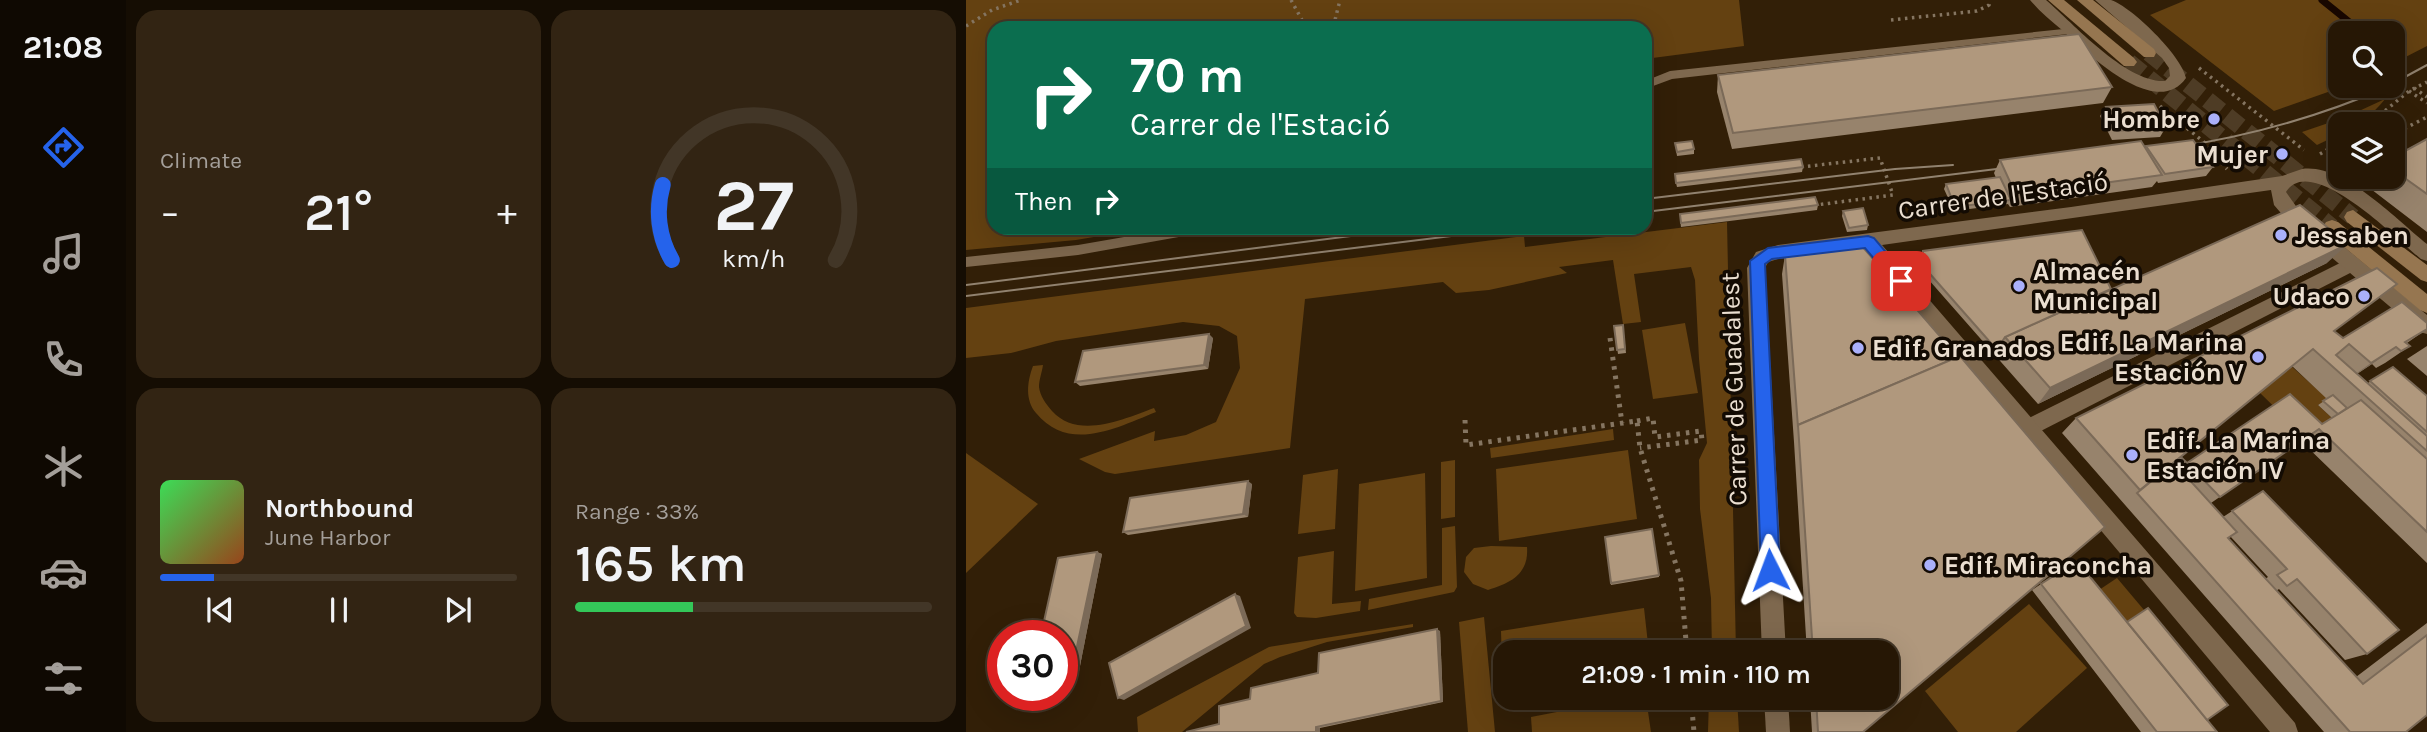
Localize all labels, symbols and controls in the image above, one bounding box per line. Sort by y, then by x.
map controls [2328,21,2405,189]
button: search [2328,21,2405,98]
text: 21:08 [23,29,103,66]
text: 70 m [1130,47,1244,104]
icon: right [1015,49,1106,140]
place label: Hombre [2102,104,2200,135]
text: Carrer de l'Estació [1130,106,1390,143]
marker: Hombre [2206,111,2222,127]
button: layers [2328,112,2405,189]
icon: directions [39,123,88,172]
place label: Mujer [2196,139,2269,170]
marker: Mujer [2274,146,2290,162]
text: Climate [160,147,242,174]
text: 27 [713,163,794,248]
street label: Carrer de l'Estació [1896,166,2110,226]
text: 21° [304,182,373,243]
icon: right [1087,182,1125,220]
text: Then [1015,186,1073,217]
text: − [160,190,180,235]
text: + [497,190,517,235]
place label: Jessaben [2295,220,2409,251]
marker: Jessaben [2273,227,2289,243]
icon: music [39,229,88,278]
text: km/h [722,244,785,273]
pin [1871,251,1931,311]
place label: Almacén Municipal [2033,256,2158,317]
icon: arrive [1882,262,1920,300]
street label: Carrer de Guadalest [1714,272,1754,506]
marker: Almacén Municipal [2011,278,2027,294]
place label: Udaco [2272,281,2350,312]
marker: Udaco [2356,288,2372,304]
place label: Edif. La Marina Estación V [2060,327,2244,388]
place label: Edif. Granados [1872,333,2052,364]
icon: phone [39,335,88,384]
marker: Edif. Granados [1850,340,1866,356]
marker: Edif. La Marina Estación V [2250,349,2266,365]
place label: Edif. La Marina Estación IV [2146,425,2330,486]
icon: climate [39,442,88,491]
marker: Edif. La Marina Estación IV [2124,447,2140,463]
text: Northbound [265,493,414,524]
text: Range · 33% [575,498,699,525]
text: June Harbor [265,524,390,551]
text: 165 km [575,533,747,594]
position arrow [1733,533,1807,607]
icon: car [39,548,88,597]
place label: Edif. Miraconcha [1944,550,2152,581]
marker: Edif. Miraconcha [1922,557,1938,573]
icon: previous [201,591,239,629]
icon: pause [320,591,358,629]
icon: next [439,591,477,629]
speed limit sign: 30 [987,620,1078,711]
icon: filters [39,654,88,703]
text: 21:09 · 1 min · 110 m [1581,659,1811,690]

